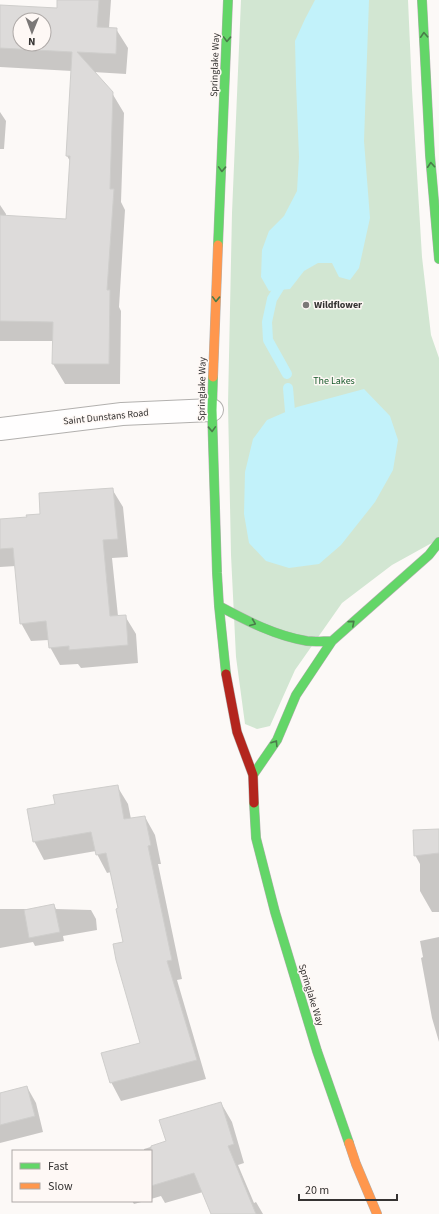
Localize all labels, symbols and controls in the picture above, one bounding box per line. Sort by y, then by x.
north arrow [12,12,52,52]
street label: Springlake Way [207,32,223,97]
one-way arrow [419,32,428,38]
text: N [28,34,36,49]
one-way arrow [222,36,231,42]
one-way arrow [426,162,435,168]
one-way arrow [217,166,226,172]
one-way arrow [212,296,221,302]
place label: Wildflower [314,298,362,312]
marker: Wildflower [301,300,311,310]
street label: Springlake Way [194,357,210,421]
park label: The Lakes [313,374,355,388]
street label: Saint Dunstans Road [62,406,150,428]
one-way arrow [208,426,217,432]
one-way arrow [250,619,257,627]
one-way arrow [347,621,355,628]
one-way arrow [270,740,277,747]
street label: Springlake Way [295,962,327,1028]
legend [12,1150,152,1202]
text: Fast [48,1158,68,1175]
scale bar [299,1176,397,1202]
text: Slow [48,1178,73,1195]
text: 20 m [305,1182,329,1199]

